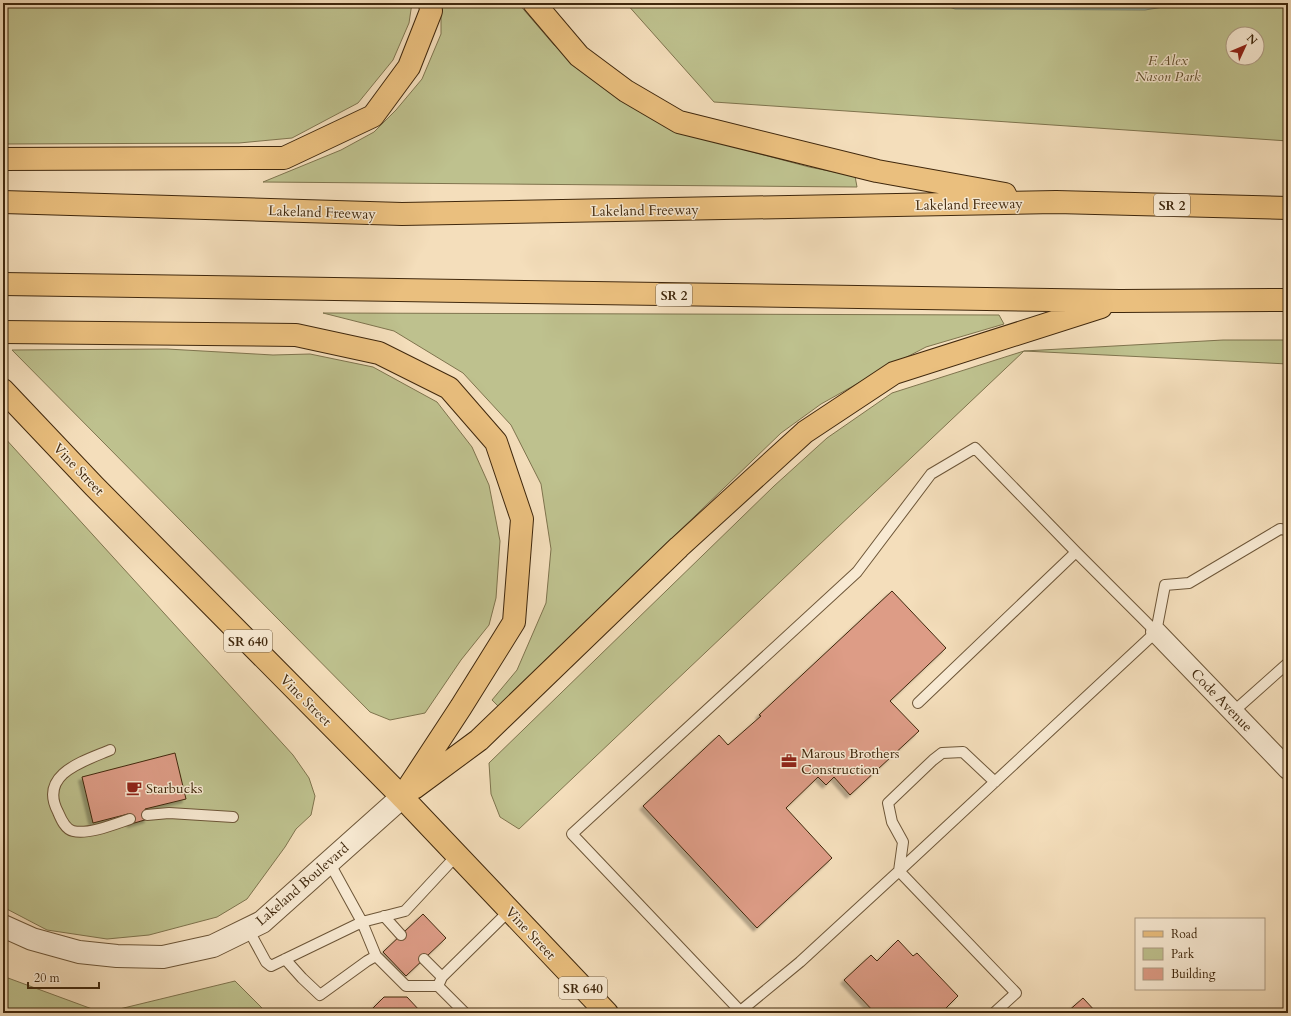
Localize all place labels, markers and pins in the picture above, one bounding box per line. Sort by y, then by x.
place label: Marous Brothers Construction [801,744,900,779]
office icon: Marous Brothers Construction [780,752,798,770]
cafe icon: Starbucks [125,779,143,797]
place label: Starbucks [146,779,203,798]

